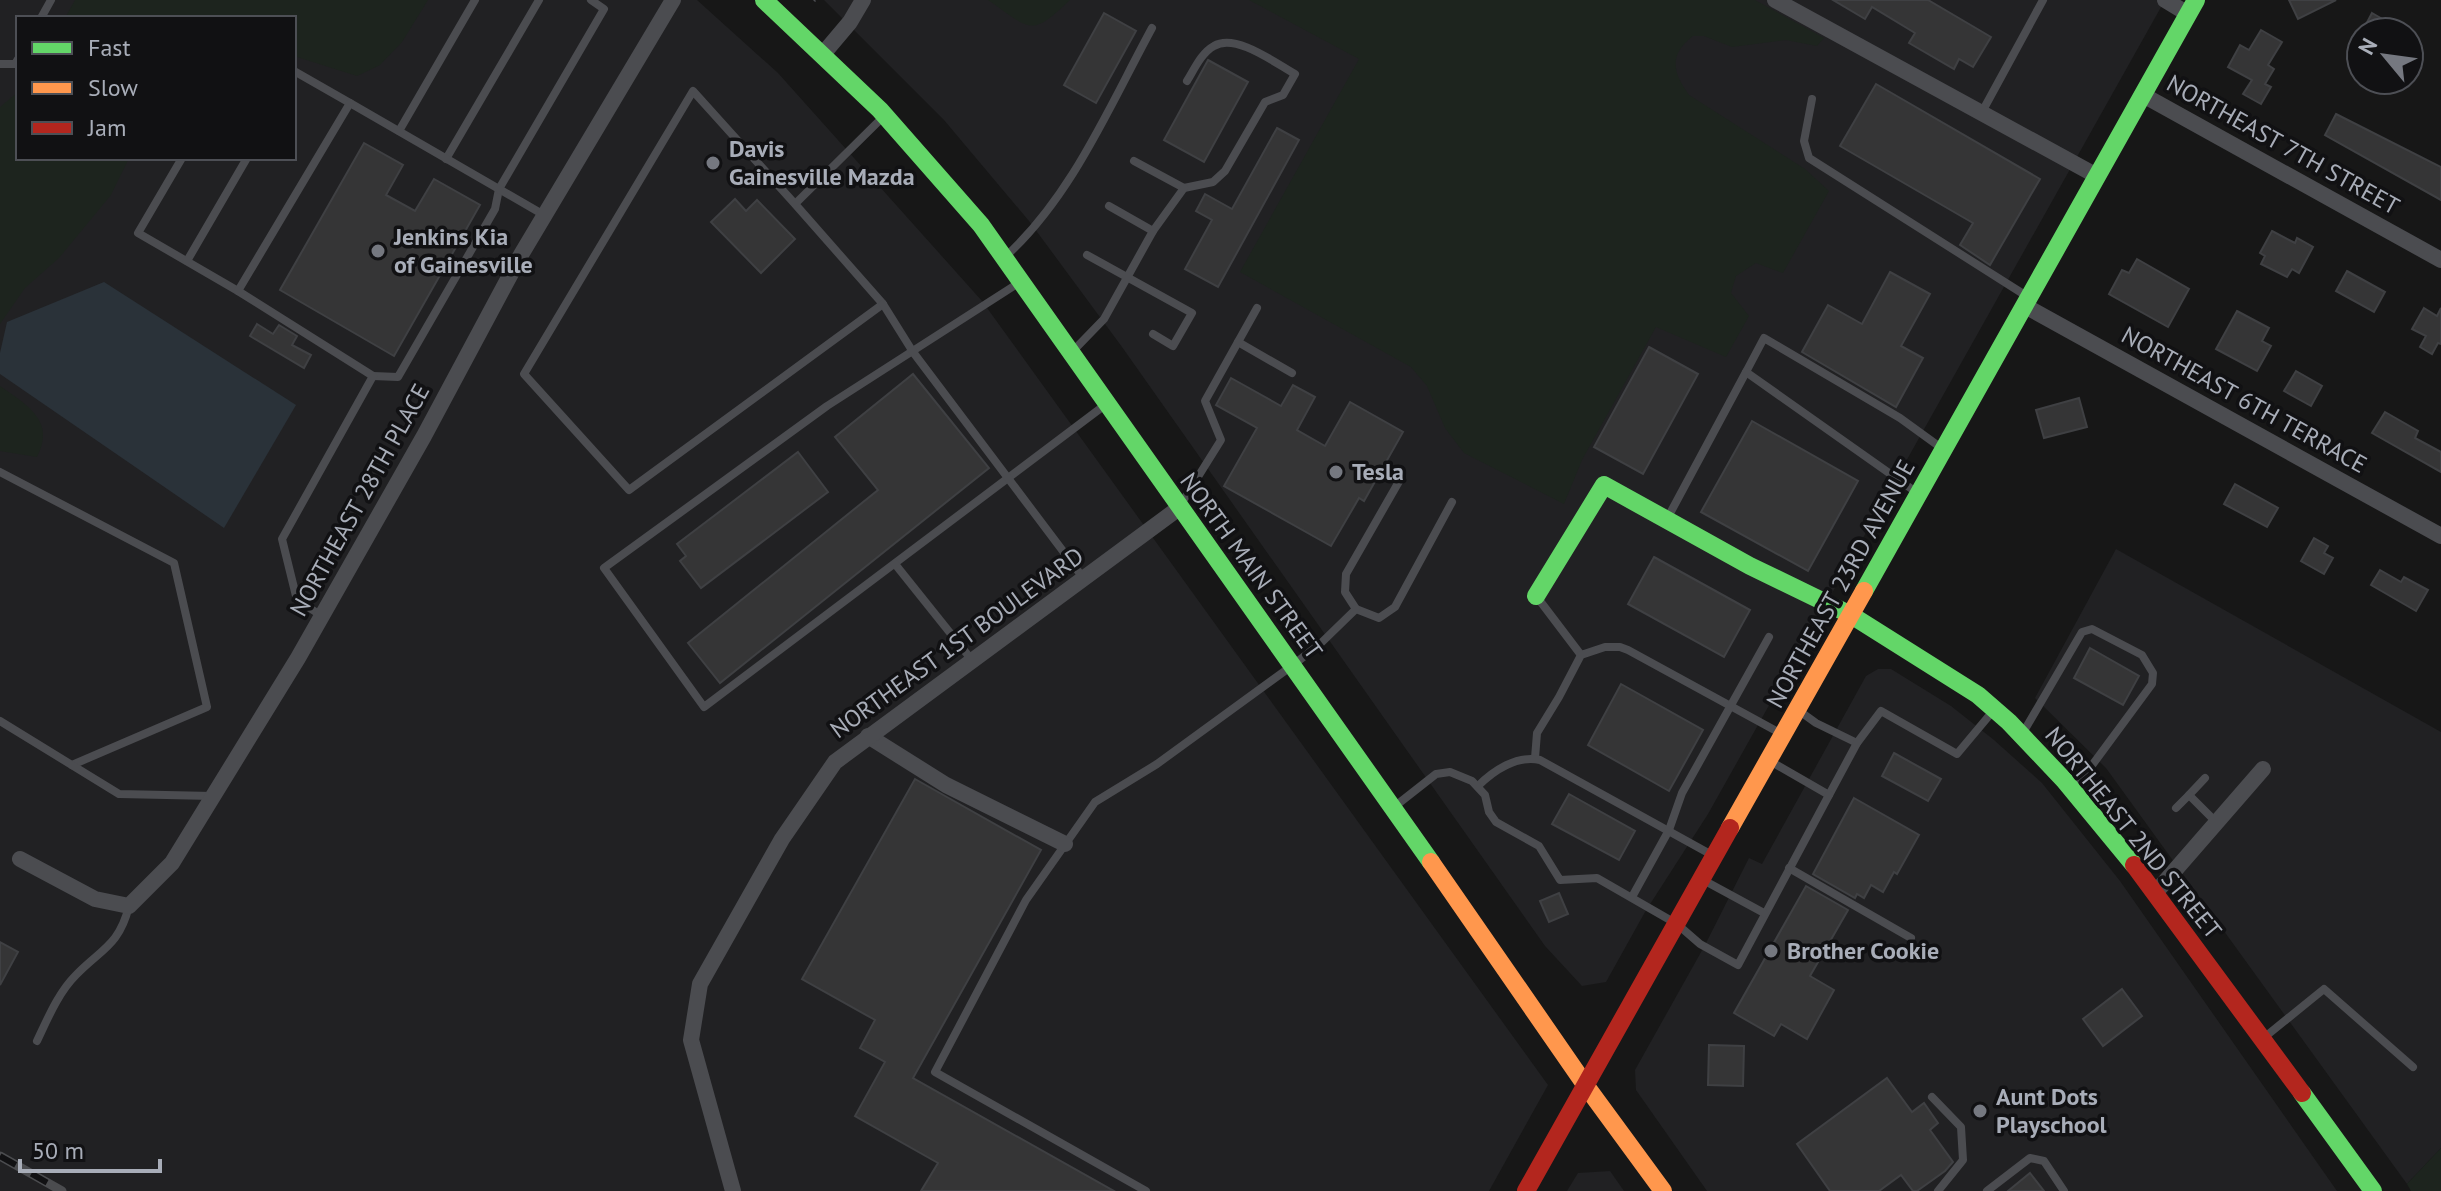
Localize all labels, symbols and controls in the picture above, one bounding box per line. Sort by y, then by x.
legend [16,16,296,160]
north arrow [2345,16,2425,96]
text: Fast [88,32,131,63]
text: N [2352,33,2383,59]
street label: NORTHEAST 7TH STREET [2161,68,2405,222]
text: Slow [88,72,138,103]
text: Jam [87,112,126,143]
place label: Davis Gainesville Mazda [729,133,915,192]
marker: Davis Gainesville Mazda [704,154,722,172]
place label: Jenkins Kia of Gainesville [393,221,533,280]
marker: Jenkins Kia of Gainesville [369,242,387,260]
street label: NORTHEAST 6TH TERRACE [2116,319,2372,480]
street label: NORTHEAST 28TH PLACE [283,378,436,622]
street label: NORTHEAST 23RD AVENUE [1759,454,1922,713]
place label: Tesla [1352,456,1404,487]
marker: Tesla [1327,463,1345,481]
street label: NORTH MAIN STREET [1173,466,1330,665]
street label: NORTHEAST 1ST BOULEVARD [824,540,1090,745]
street label: NORTHEAST 2ND STREET [2038,720,2228,945]
place label: Brother Cookie [1787,935,1939,966]
marker: Brother Cookie [1762,942,1780,960]
place label: Aunt Dots Playschool [1996,1081,2108,1140]
marker: Aunt Dots Playschool [1971,1102,1989,1120]
scale bar [20,1123,160,1173]
text: 50 m [32,1135,84,1166]

